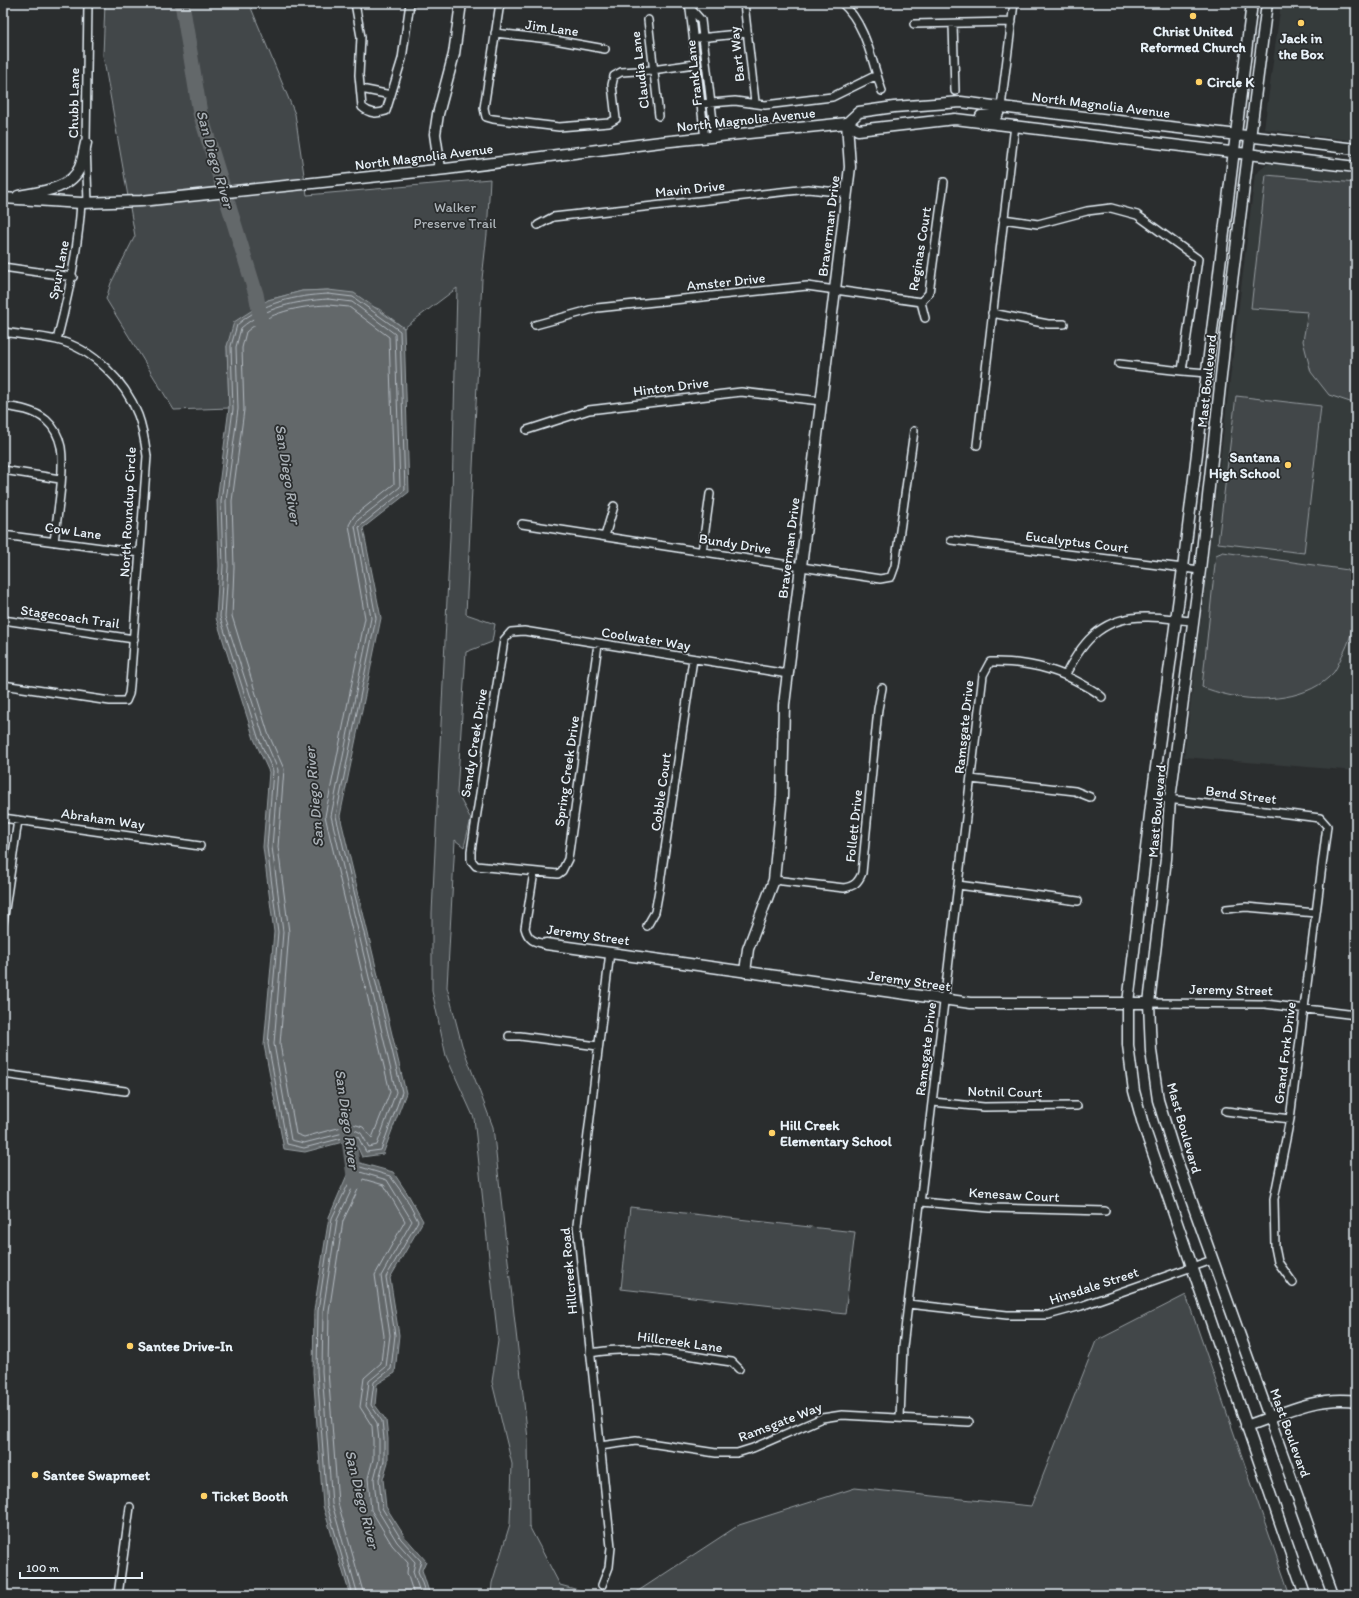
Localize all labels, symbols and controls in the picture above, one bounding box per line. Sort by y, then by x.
marker: Christ United Reformed Church [1188,11,1198,21]
street label: Jim Lane [524,16,580,40]
marker: Jack in the Box [1296,18,1306,28]
place label: Christ United Reformed Church [1140,23,1247,56]
street label: Bart Way [726,25,748,83]
street label: Claudia Lane [627,30,653,110]
place label: Jack in the Box [1278,30,1325,63]
street label: Frank Lane [682,39,706,107]
street label: Chubb Lane [65,67,83,138]
place label: Circle K [1207,74,1255,91]
marker: Circle K [1194,77,1204,87]
street label: North Magnolia Avenue [1031,88,1172,122]
street label: North Magnolia Avenue [676,104,817,136]
water label: San Diego River [192,108,238,212]
street label: North Magnolia Avenue [354,140,495,174]
street label: Braverman Drive [814,174,844,278]
street label: Mavin Drive [654,177,726,201]
park label: Walker Preserve Trail [413,199,497,232]
street label: Reginas Court [905,206,935,292]
street label: Spur Lane [45,239,73,301]
street label: Amster Drive [686,269,766,295]
street label: Mast Boulevard [1194,333,1220,428]
street label: Hinton Drive [632,374,710,400]
water label: San Diego River [271,423,305,527]
street label: North Roundup Circle [116,446,140,578]
place label: Santana High School [1209,449,1281,482]
marker: Santana High School [1283,460,1293,470]
street label: Braverman Drive [774,496,804,600]
street label: Cow Lane [44,519,103,543]
street label: Eucalyptus Court [1024,527,1130,557]
street label: Bundy Drive [698,530,773,558]
street label: Stagecoach Trail [19,602,121,632]
street label: Coolwater Way [600,624,692,655]
street label: Ramsgate Drive [951,679,977,775]
street label: Sandy Creek Drive [457,687,491,799]
street label: Spring Creek Drive [551,714,583,827]
water label: San Diego River [300,744,327,848]
street label: Cobble Court [647,752,675,832]
street label: Mast Boulevard [1144,763,1170,858]
street label: Bend Street [1204,782,1278,808]
street label: Follett Drive [842,788,866,863]
street label: Abraham Way [60,805,146,833]
street label: Jeremy Street [545,921,631,949]
street label: Jeremy Street [866,967,952,995]
street label: Jeremy Street [1189,981,1273,999]
street label: Ramsgate Drive [912,1001,940,1097]
street label: Grand Fork Drive [1270,1001,1300,1105]
water label: San Diego River [331,1068,363,1172]
street label: Mast Boulevard [1163,1081,1205,1176]
street label: Notnil Court [968,1083,1042,1101]
place label: Hill Creek Elementary School [780,1117,893,1150]
marker: Hill Creek Elementary School [767,1128,777,1138]
street label: Kenesaw Court [968,1184,1060,1206]
street label: Hillcreek Road [557,1227,581,1315]
street label: Hinsdale Street [1047,1264,1141,1308]
street label: Hillcreek Lane [636,1328,724,1356]
place label: Santee Drive-In [138,1338,233,1355]
marker: Santee Drive-In [125,1341,135,1351]
street label: Mast Boulevard [1266,1386,1314,1480]
street label: Ramsgate Way [736,1398,825,1446]
water label: San Diego River [341,1448,383,1552]
place label: Santee Swapmeet [43,1467,151,1484]
marker: Santee Swapmeet [30,1470,40,1480]
place label: Ticket Booth [211,1488,289,1505]
marker: Ticket Booth [199,1491,209,1501]
scale bar [20,1554,142,1580]
text: 100 m [26,1561,59,1575]

